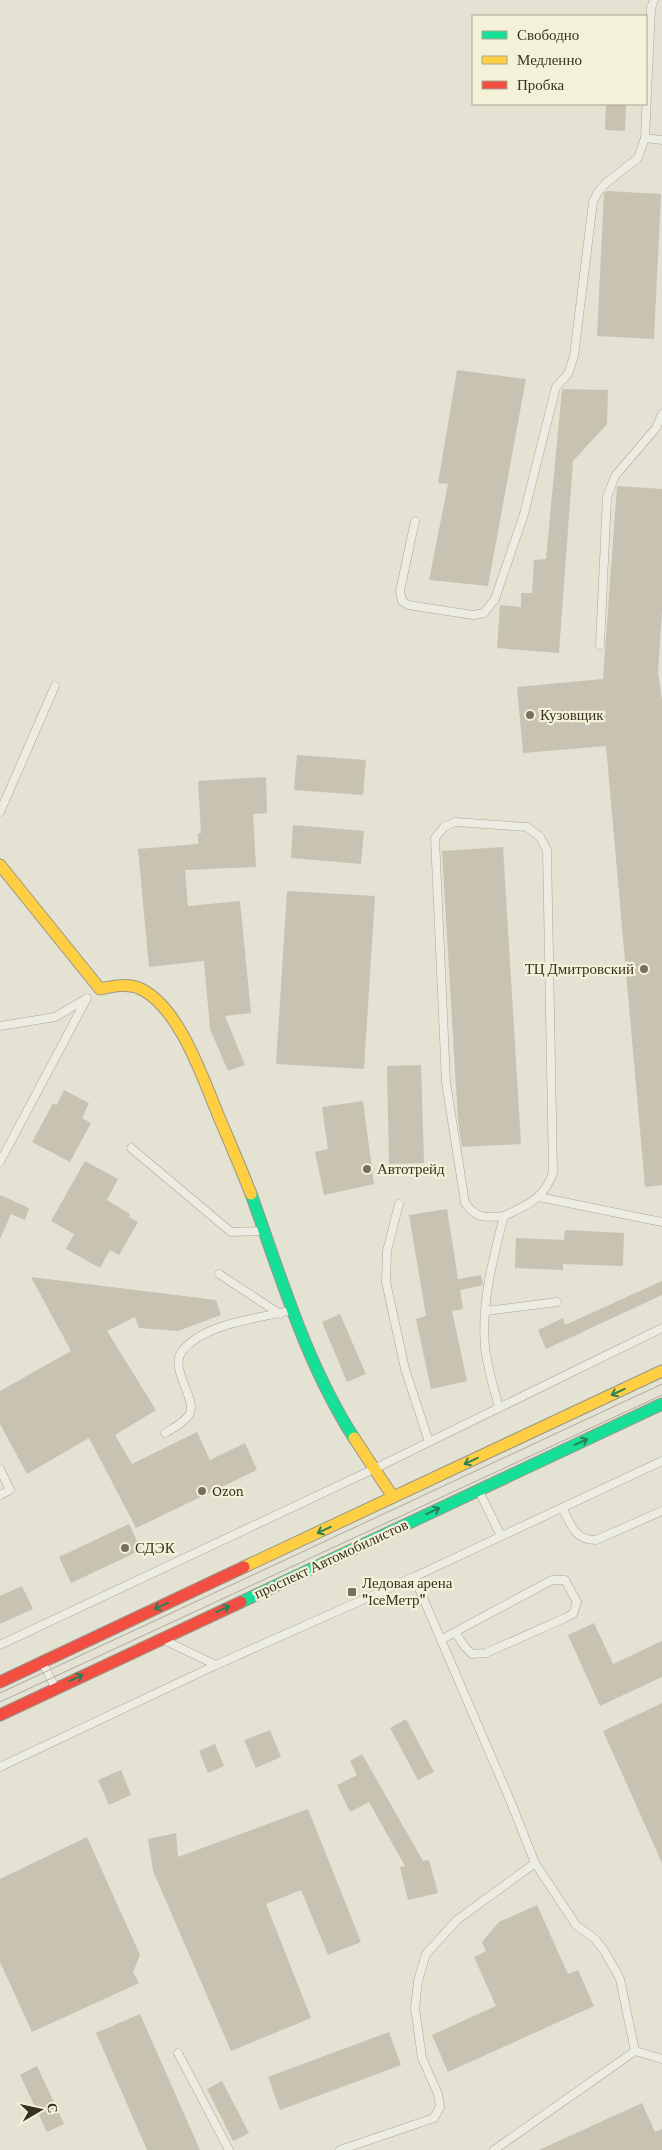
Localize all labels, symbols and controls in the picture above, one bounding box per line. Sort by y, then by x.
legend [472,15,647,105]
text: Свободно [517,27,579,43]
text: Медленно [517,52,582,68]
text: Пробка [517,77,565,93]
place label: Кузовщик [540,707,604,723]
marker: Кузовщик [524,709,536,721]
place label: ТЦ Дмитровский [525,961,634,977]
marker: ТЦ Дмитровский [638,963,650,975]
place label: Автотрейд [377,1161,445,1177]
marker: Автотрейд [361,1163,373,1175]
one-way arrow [611,1388,626,1397]
one-way arrow [573,1437,588,1447]
one-way arrow [464,1457,479,1466]
place label: Ozon [212,1483,244,1499]
marker: Ozon [196,1485,208,1497]
one-way arrow [425,1506,440,1515]
street label: проспект Автомобилистов [251,1516,411,1602]
one-way arrow [316,1525,331,1535]
place label: СДЭК [135,1540,176,1556]
marker: СДЭК [119,1542,131,1554]
place label: Ледовая арена "IceМетр" [362,1575,453,1608]
marker: Ледовая арена "IceМетр" [346,1586,358,1598]
one-way arrow [153,1602,168,1612]
one-way arrow [215,1604,230,1614]
one-way arrow [68,1673,83,1683]
north arrow [15,2085,65,2135]
text: С [44,2102,62,2114]

